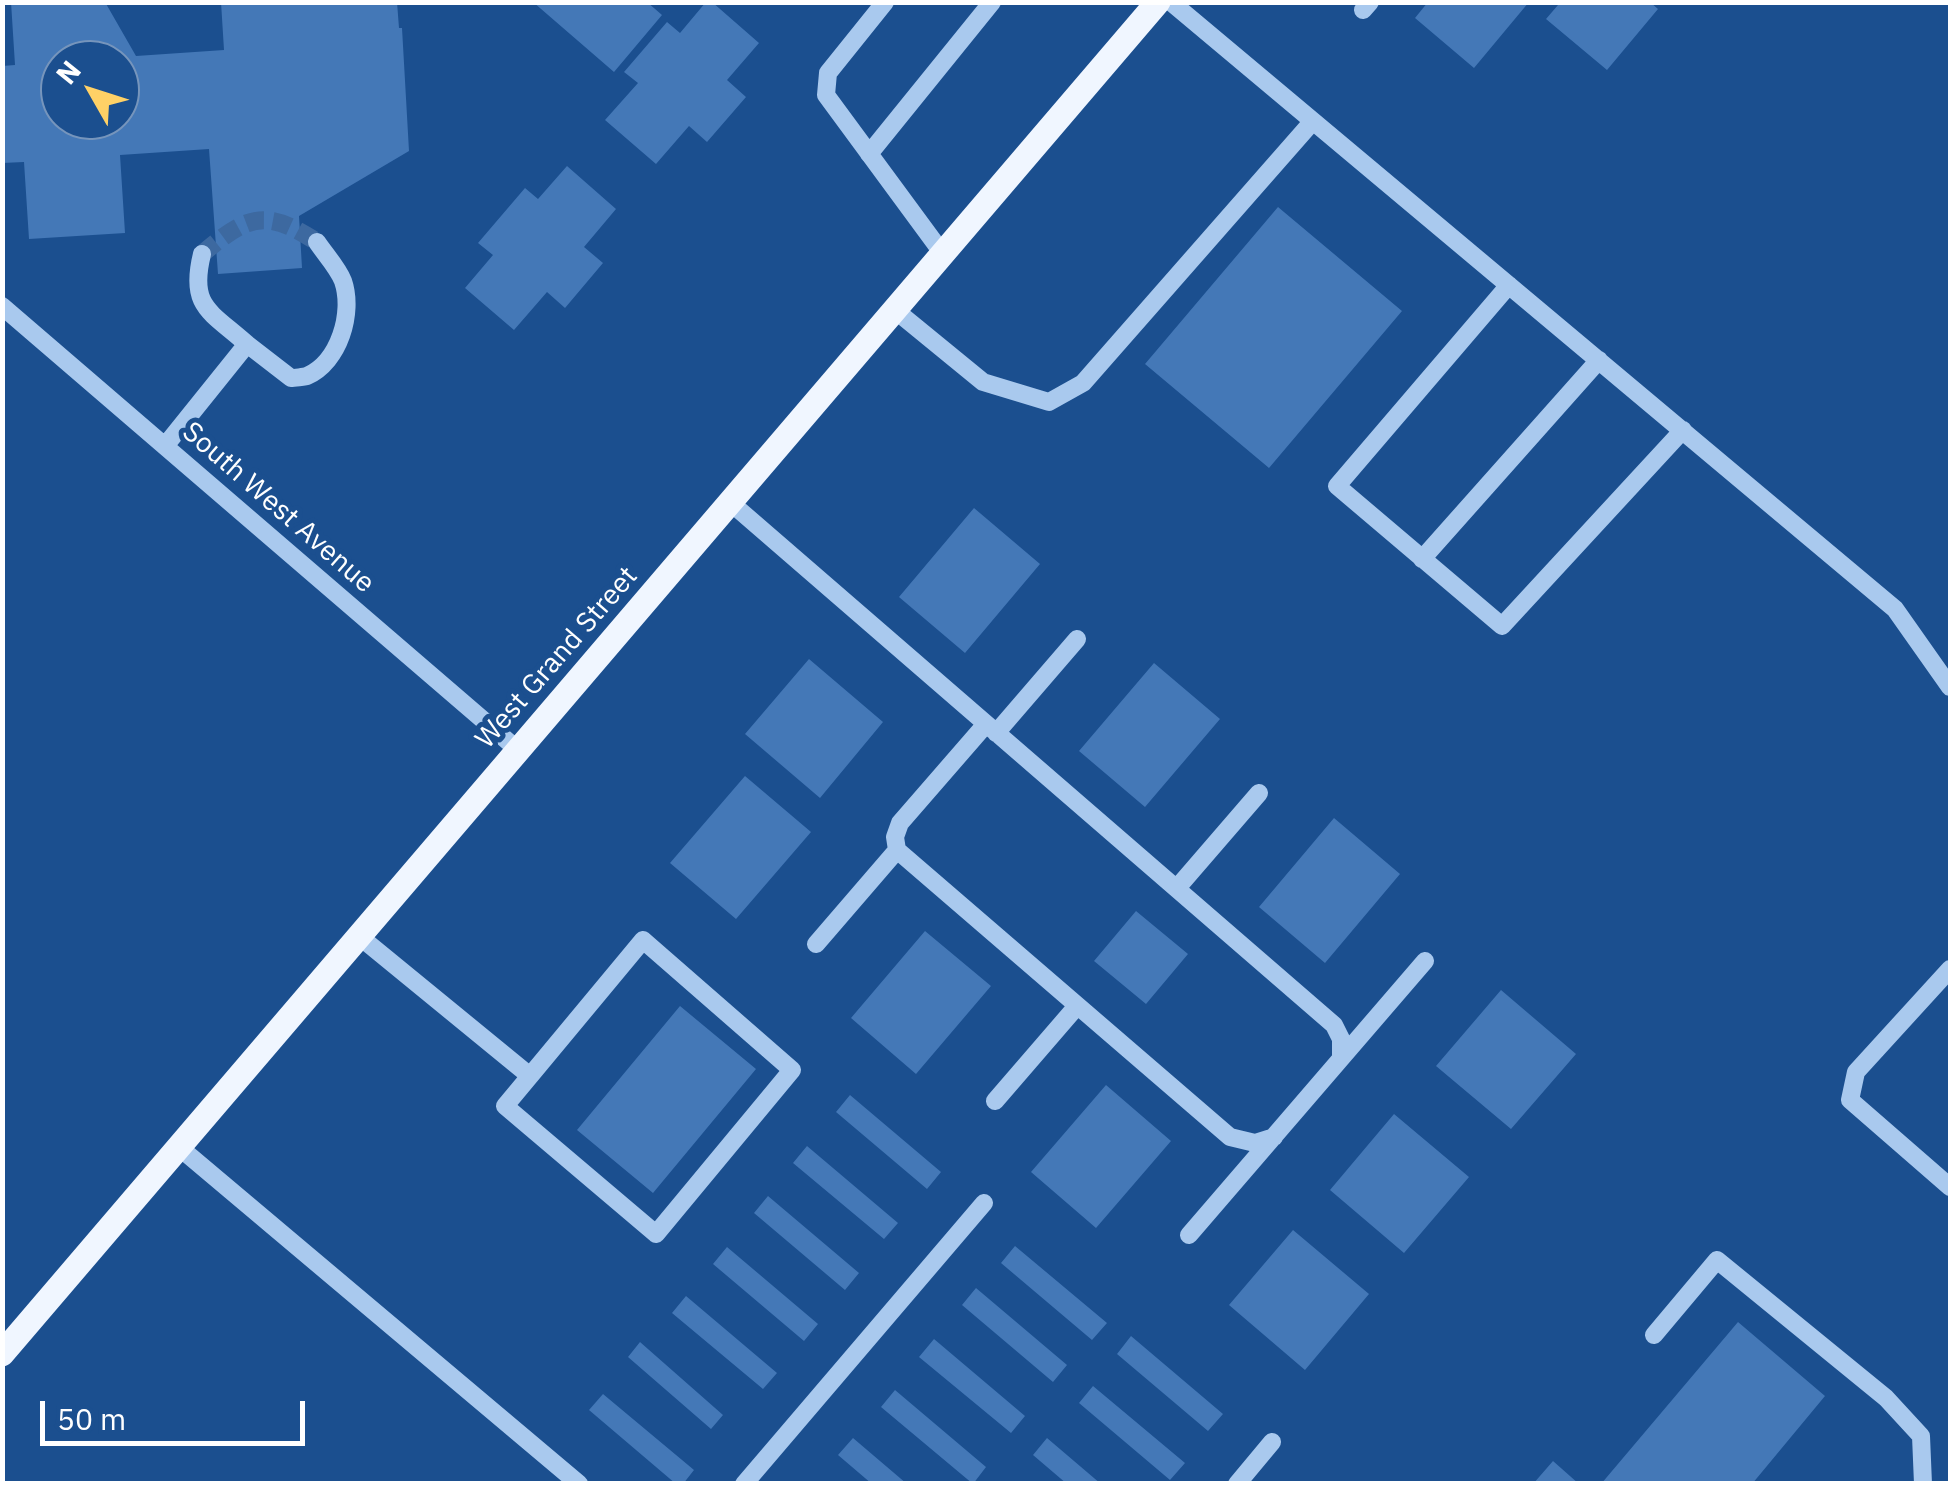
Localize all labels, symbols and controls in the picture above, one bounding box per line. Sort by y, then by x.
north arrow [40,40,140,140]
text: N [47,53,89,92]
street label: South West Avenue [175,415,381,601]
street label: West Grand Street [469,560,645,756]
scale bar [45,1381,310,1443]
text: 50 m [57,1399,126,1438]

